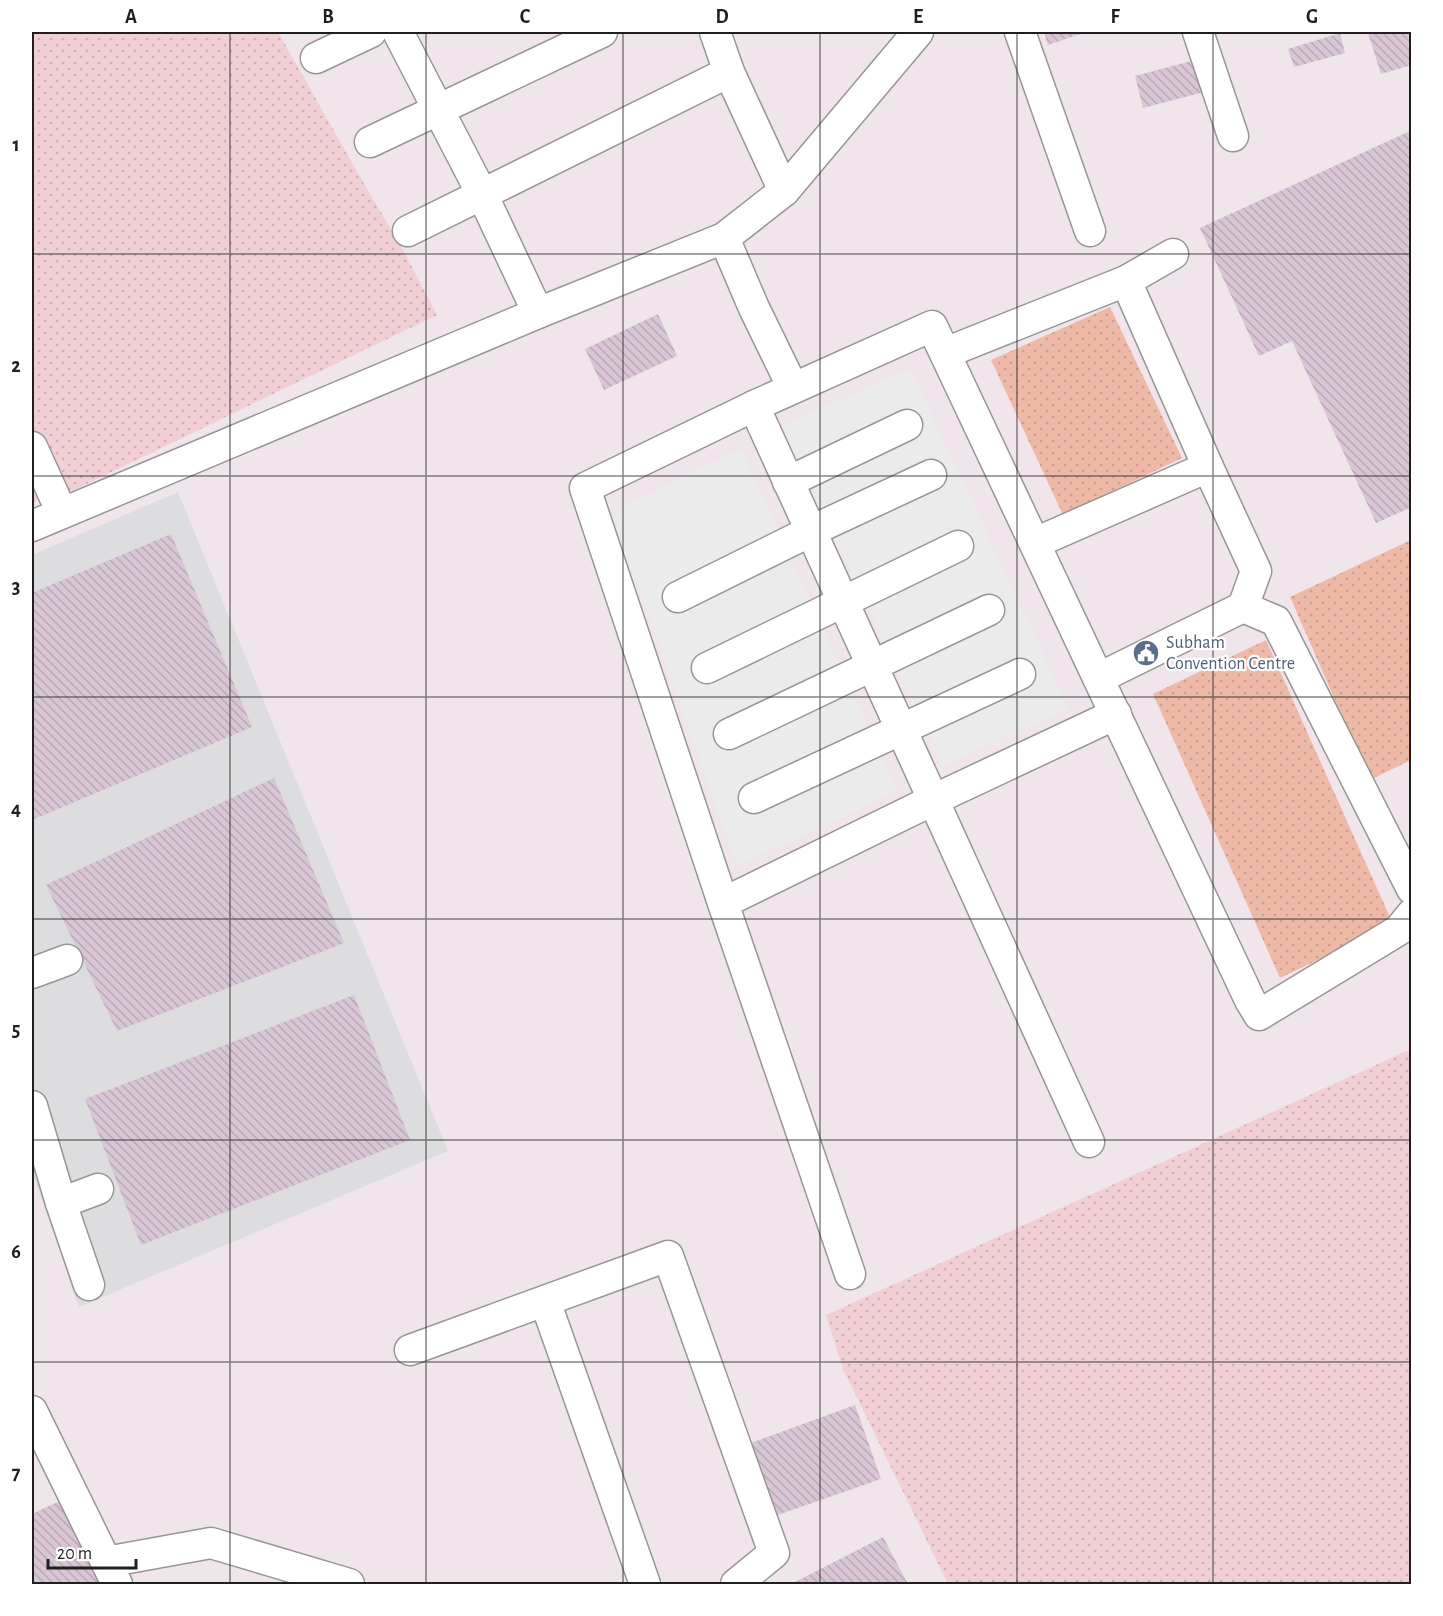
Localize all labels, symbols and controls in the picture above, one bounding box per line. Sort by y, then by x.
text: A [125,7,137,27]
text: B [322,7,334,27]
text: C [520,7,531,27]
text: D [715,7,729,27]
text: E [913,7,923,27]
text: F [1110,7,1120,27]
text: G [1306,7,1318,27]
text: 1 [12,135,20,155]
text: 2 [11,356,21,376]
text: 3 [12,577,20,597]
place label: Subham Convention Centre [1166,634,1295,673]
public building icon: Subham Convention Centre [1131,638,1161,668]
text: 4 [11,799,21,819]
text: 5 [12,1020,20,1040]
text: 6 [11,1242,21,1262]
text: 7 [12,1463,21,1483]
scale bar [48,1532,136,1570]
text: 20 m [57,1545,92,1563]

